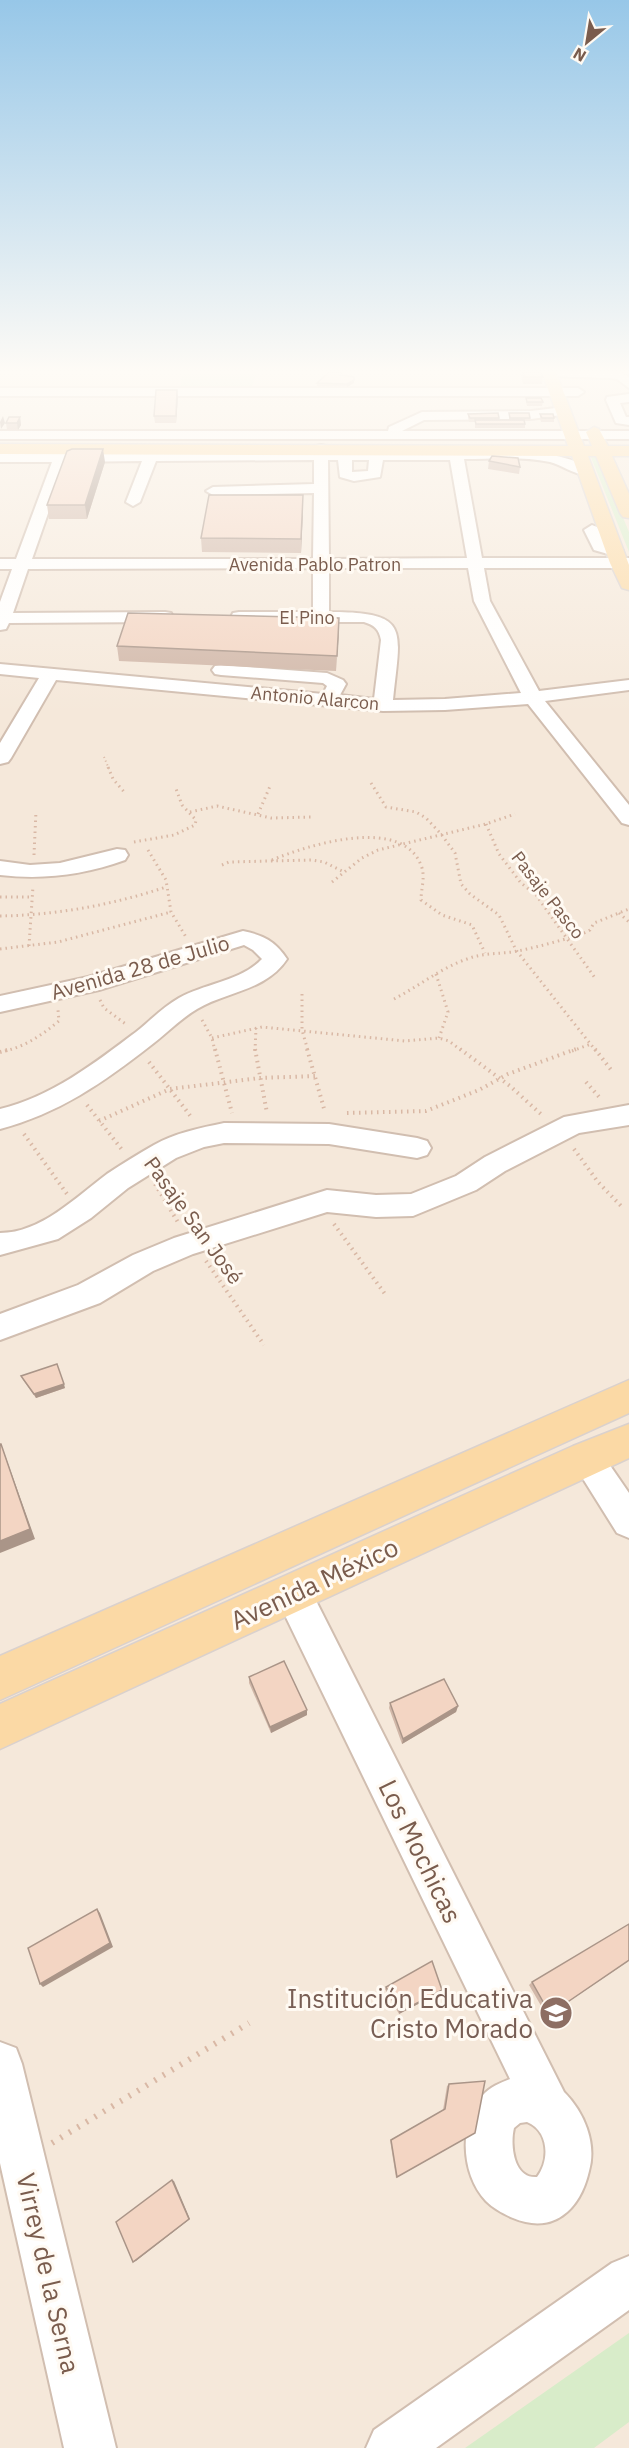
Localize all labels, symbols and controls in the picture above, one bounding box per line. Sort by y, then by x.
north arrow [557,12,617,72]
text: N [569,43,590,67]
street label: Avenida Pablo Patron [229,553,401,576]
street label: El Pino [279,606,335,629]
street label: Antonio Alarcon [250,681,380,715]
street label: Pasaje Pasco [506,846,590,944]
street label: Avenida 28 de Julio [47,928,233,1006]
street label: Pasaje San José [138,1151,250,1289]
street label: Avenida México [225,1529,403,1637]
street label: Los Mochicas [372,1774,470,1928]
place label: Institución Educativa Cristo Morado [287,1981,533,2045]
school or university icon: Institución Educativa Cristo Morado [538,1995,574,2031]
street label: Virrey de la Serna [9,2169,89,2377]

